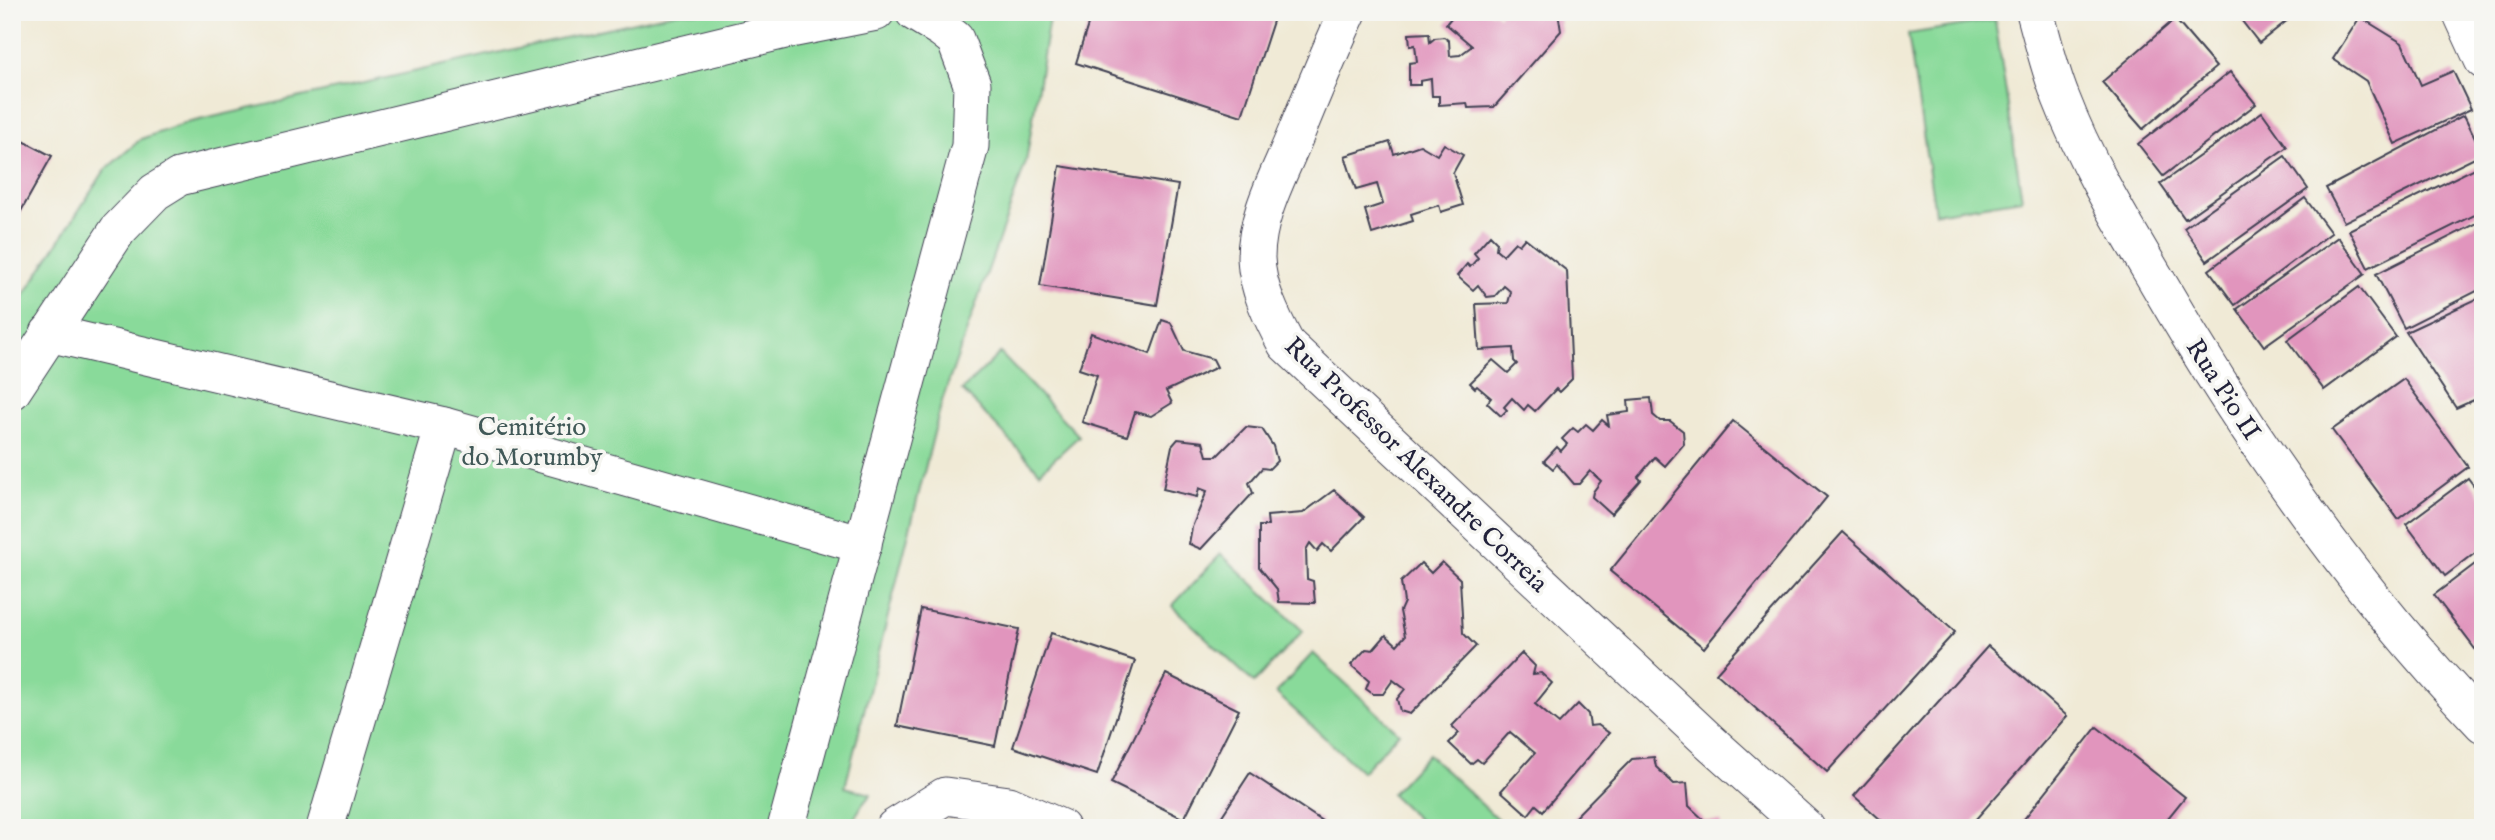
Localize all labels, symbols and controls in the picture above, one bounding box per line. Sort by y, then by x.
street label: Rua Professor Alexandre Correia [1277,330,1555,601]
street label: Rua Pio II [2178,333,2268,447]
park label: Cemitério do Morumby [461,411,603,474]

